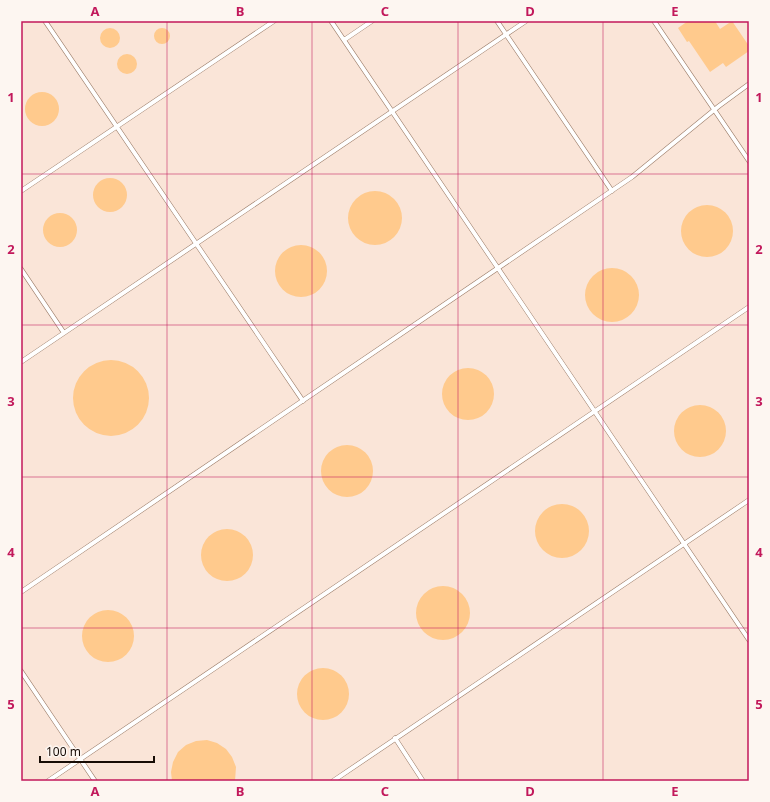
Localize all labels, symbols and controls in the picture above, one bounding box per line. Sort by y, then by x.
text: A [91,2,100,20]
text: B [236,2,244,20]
text: C [381,2,389,20]
text: D [525,2,535,20]
text: E [671,2,679,20]
text: 1 [7,88,15,106]
text: 1 [755,88,763,106]
text: 2 [7,240,15,258]
text: 2 [755,240,763,258]
text: 3 [7,392,15,410]
text: 3 [755,392,763,410]
text: 4 [7,543,15,561]
text: 4 [755,543,763,561]
text: 5 [7,695,15,713]
text: 5 [755,695,763,713]
scale bar [40,738,154,764]
text: 100 m [46,743,81,760]
text: A [91,782,100,800]
text: B [236,782,244,800]
text: C [381,782,389,800]
text: D [525,782,535,800]
text: E [671,782,679,800]

